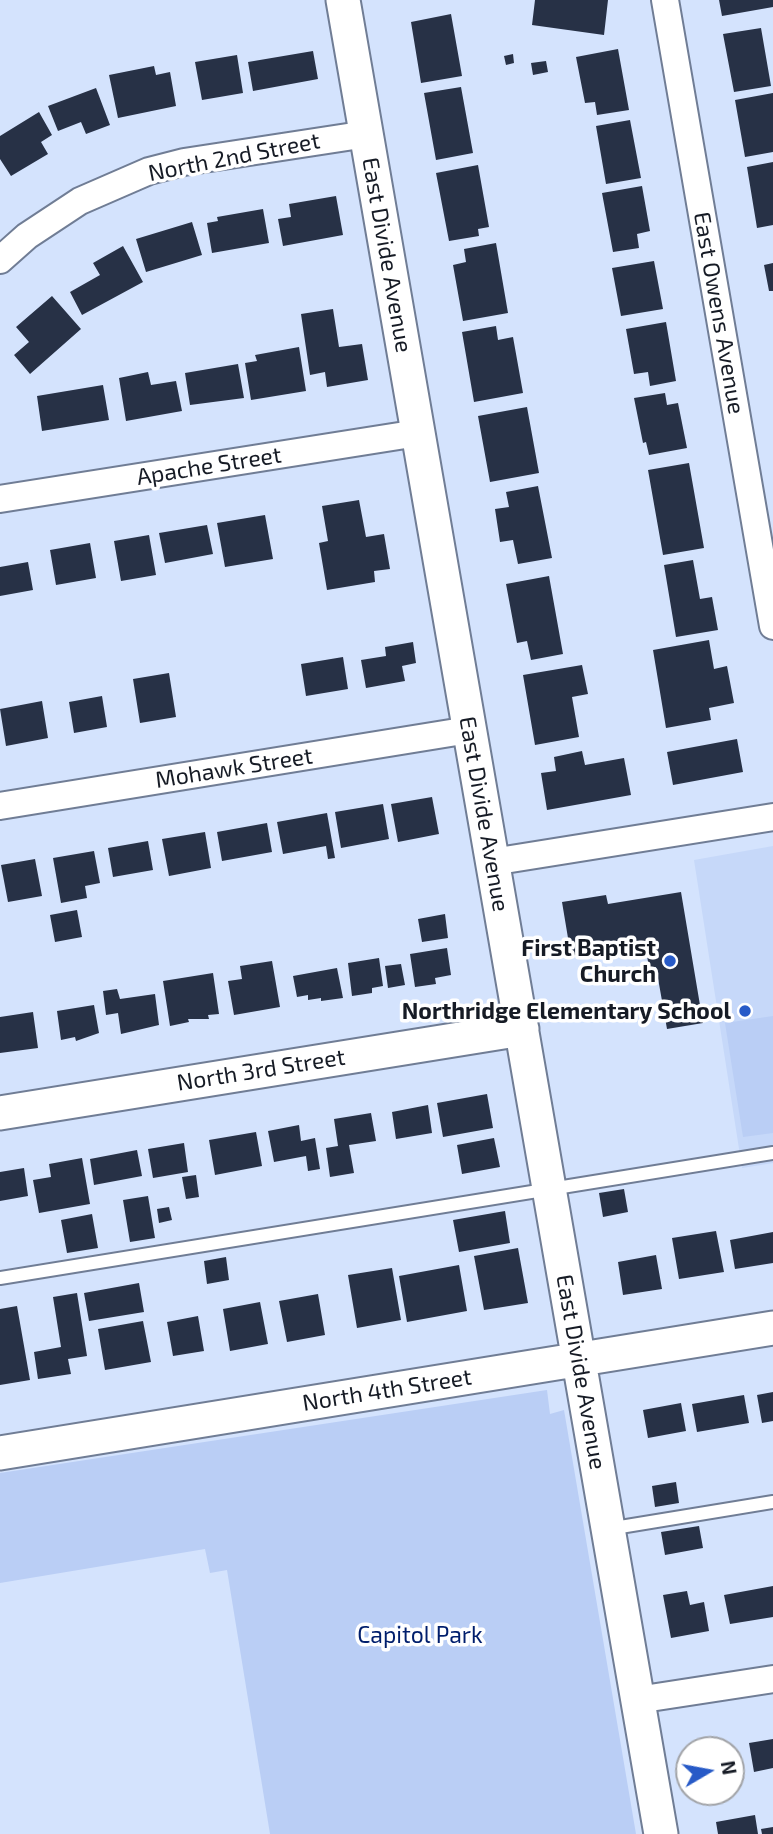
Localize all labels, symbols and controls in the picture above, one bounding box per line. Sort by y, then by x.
street label: North 2nd Street [146,127,322,187]
street label: East Divide Avenue [356,155,418,355]
street label: East Owens Avenue [688,210,750,416]
street label: Apache Street [135,441,283,491]
street label: East Divide Avenue [453,714,515,914]
street label: Mohawk Street [153,742,315,794]
place label: First Baptist Church [521,934,656,988]
marker: First Baptist Church [662,953,678,969]
place label: Northridge Elementary School [402,997,731,1025]
marker: Northridge Elementary School [737,1003,753,1019]
street label: North 3rd Street [175,1043,347,1097]
street label: East Divide Avenue [550,1272,612,1472]
street label: North 4th Street [300,1363,474,1417]
park label: Capitol Park [357,1621,483,1649]
north arrow [675,1736,745,1806]
text: N [717,1759,742,1776]

